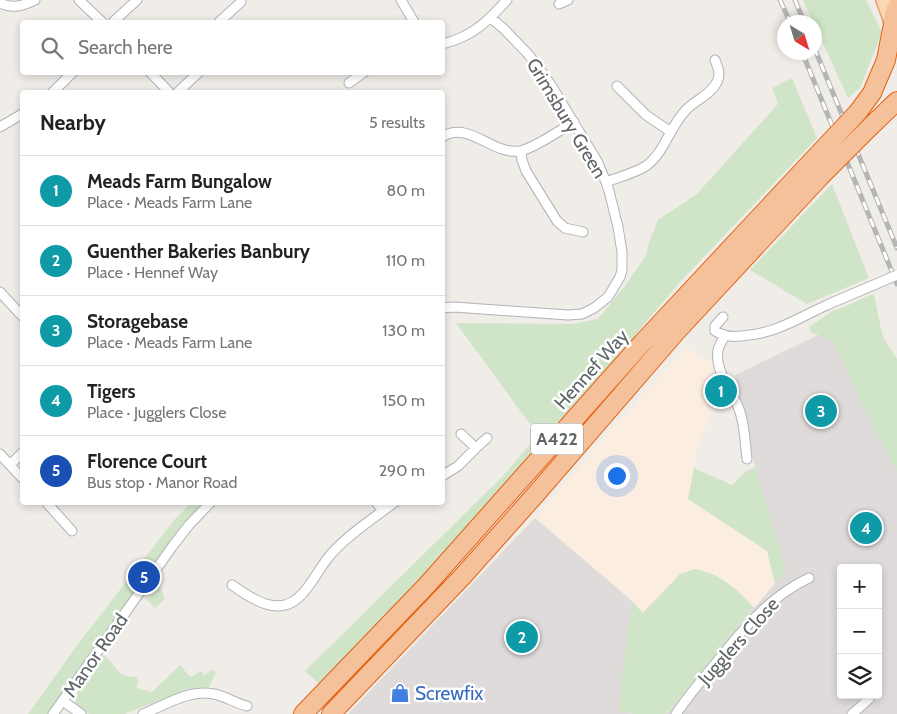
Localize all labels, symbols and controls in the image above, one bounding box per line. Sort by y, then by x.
north arrow [777,15,822,60]
search box [20,20,445,75]
icon: search [38,34,66,62]
text: Search here [78,36,172,59]
street label: Grimsbury Green [522,54,611,183]
text: Nearby [40,110,106,135]
text: 5 results [369,113,425,132]
text: Meads Farm Bungalow [87,170,272,193]
text: 1 [53,181,59,200]
text: 80 m [387,181,425,200]
text: Place · Meads Farm Lane [87,193,252,212]
text: Guenther Bakeries Banbury [87,240,310,263]
text: 2 [52,251,60,270]
text: 110 m [386,251,425,270]
text: Place · Hennef Way [87,263,218,282]
text: Storagebase [87,310,188,333]
text: 3 [52,321,60,340]
text: 130 m [382,321,425,340]
street label: Hennef Way [549,324,634,414]
text: Place · Meads Farm Lane [87,333,252,352]
pin: 1 [705,372,737,410]
text: Tigers [87,380,135,403]
text: 4 [51,391,61,410]
text: 150 m [382,391,425,410]
pin: 3 [805,392,837,430]
text: Place · Jugglers Close [87,403,226,422]
road number: A422 [531,424,583,454]
text: Florence Court [87,450,207,473]
text: 5 [52,461,60,480]
text: 290 m [379,461,425,480]
your location [604,463,630,489]
text: Bus stop · Manor Road [87,473,237,492]
pin: 4 [850,509,882,547]
pin: 5 [128,558,160,596]
map controls [837,564,882,699]
button: + [837,564,882,609]
street label: Jugglers Close [692,593,784,691]
street label: Manor Road [58,609,133,702]
button: − [837,609,882,654]
pin: 2 [506,618,538,656]
button: layers [837,654,882,699]
shop icon: Screwfix [389,682,411,704]
place label: Screwfix [415,682,483,705]

